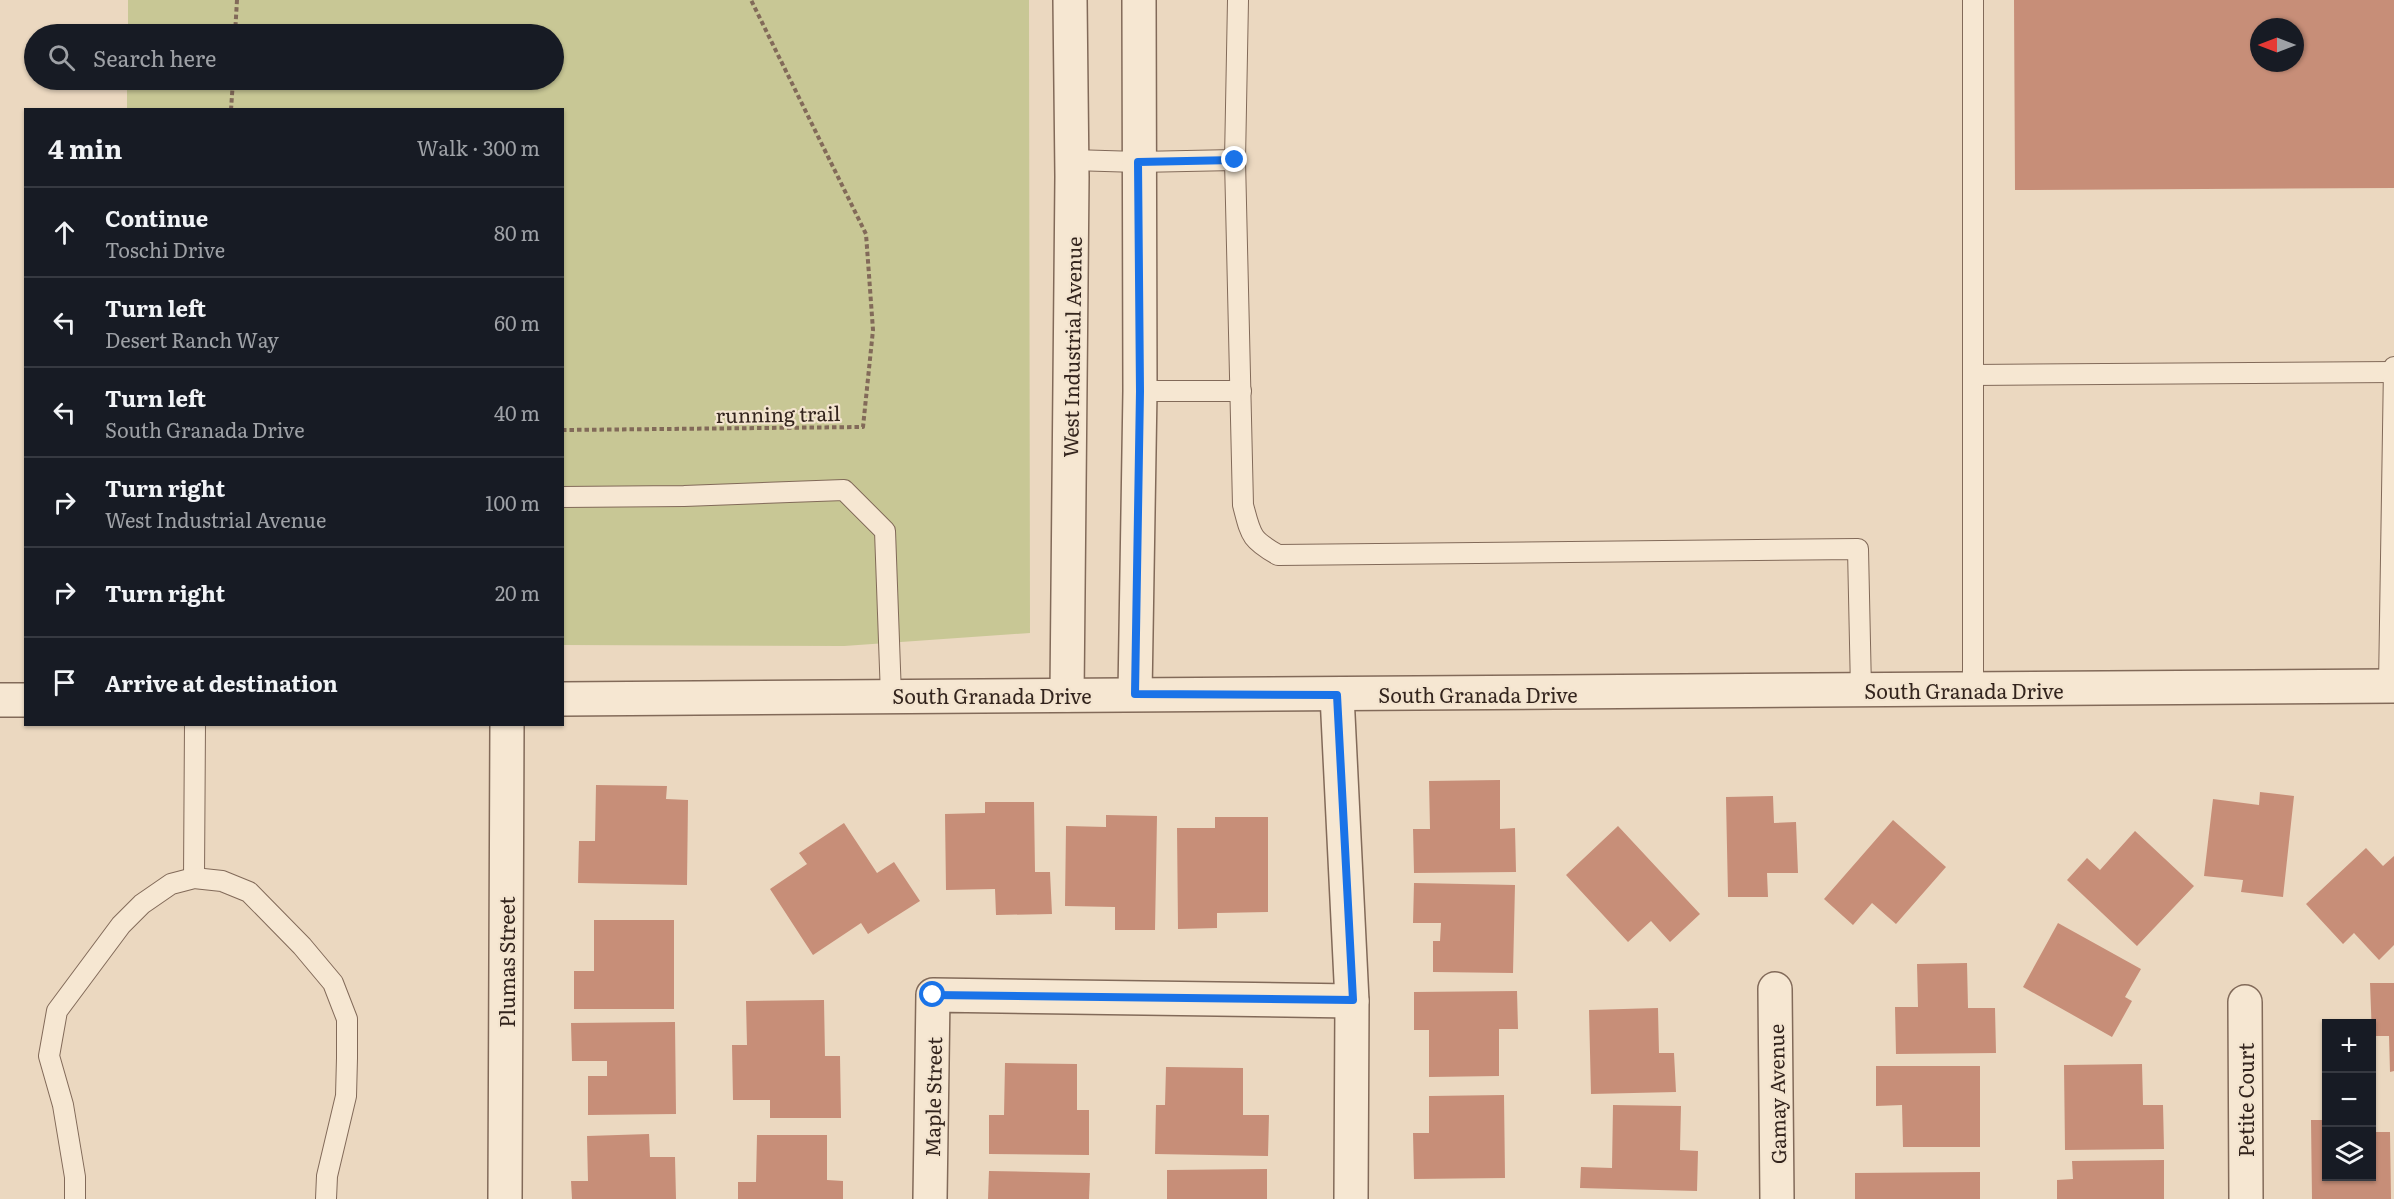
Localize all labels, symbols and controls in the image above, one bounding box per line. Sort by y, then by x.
north arrow [2250,18,2304,72]
search box [24,24,564,90]
icon: search [45,41,78,74]
text: Search here [93,41,216,74]
text: 4 min [48,128,122,167]
text: Walk · 300 m [417,132,540,162]
route end [1221,146,1247,172]
text: Continue [105,201,208,234]
icon: ahead [48,216,81,249]
text: 80 m [494,217,540,247]
text: Toschi Drive [105,234,225,264]
street label: West Industrial Avenue [1054,236,1088,458]
text: Turn left [105,291,206,324]
icon: left [48,306,81,339]
text: 60 m [494,307,540,337]
text: Desert Ranch Way [105,324,279,354]
text: Turn left [105,381,206,414]
icon: left [48,396,81,429]
text: 40 m [494,397,540,427]
street label: running trail [715,397,841,429]
text: South Granada Drive [105,414,305,444]
text: Turn right [105,471,225,504]
icon: right [48,486,81,519]
text: 100 m [485,487,540,517]
text: West Industrial Avenue [105,504,326,534]
icon: right [48,576,81,609]
text: Turn right [105,576,225,609]
text: 20 m [495,577,540,607]
icon: arrive [48,666,81,699]
text: Arrive at destination [105,666,338,699]
street label: South Granada Drive [1864,675,2064,705]
street label: South Granada Drive [1378,679,1578,709]
street label: South Granada Drive [892,680,1092,710]
street label: Plumas Street [491,896,521,1028]
route start [919,981,945,1007]
map controls [2322,1019,2376,1181]
button: + [2322,1019,2376,1073]
street label: Gamay Avenue [1760,1024,1792,1164]
street label: Maple Street [916,1037,948,1157]
street label: Petite Court [2230,1043,2260,1157]
button: − [2322,1073,2376,1127]
button: layers [2322,1127,2376,1181]

